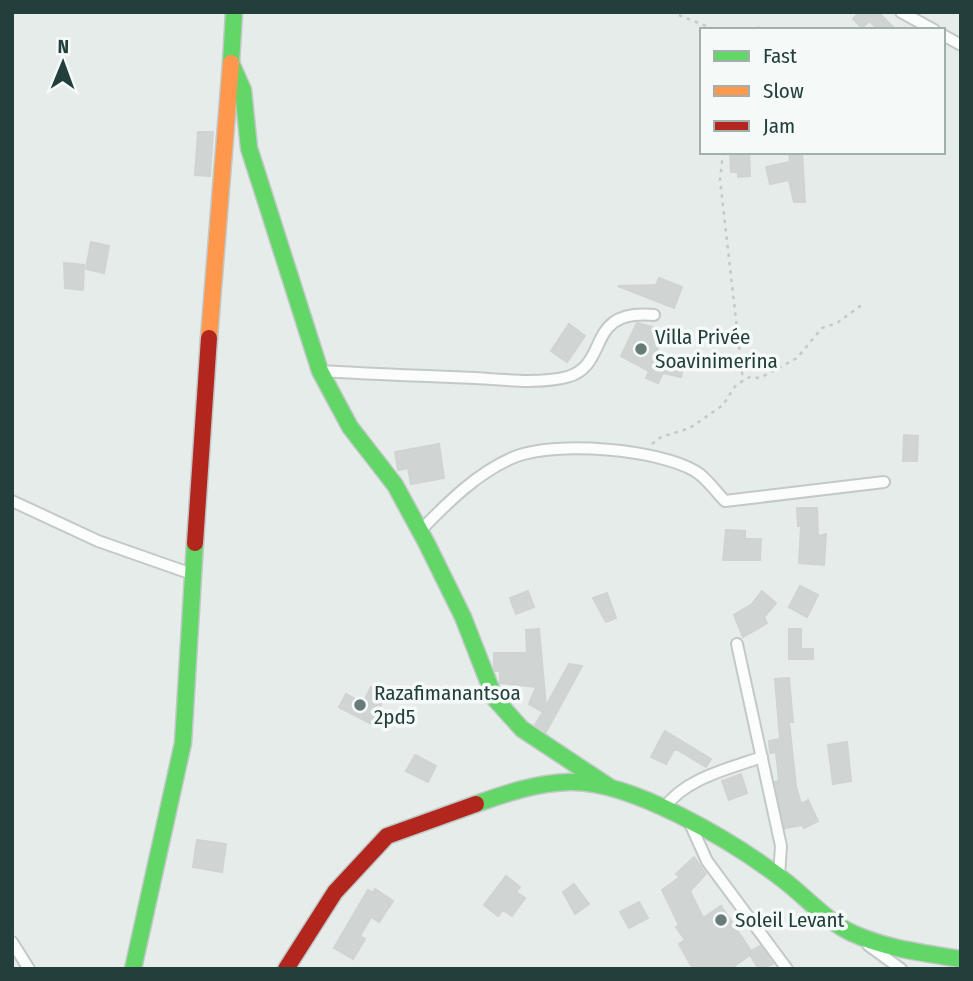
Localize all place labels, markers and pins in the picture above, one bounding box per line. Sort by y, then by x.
place label: Villa Privée Soavinimerina [655,324,778,374]
marker: Villa Privée Soavinimerina [633,341,649,357]
place label: Razafimanantsoa 2pd5 [374,680,521,730]
marker: Razafimanantsoa 2pd5 [352,697,368,713]
place label: Soleil Levant [735,907,845,933]
marker: Soleil Levant [713,912,729,928]

